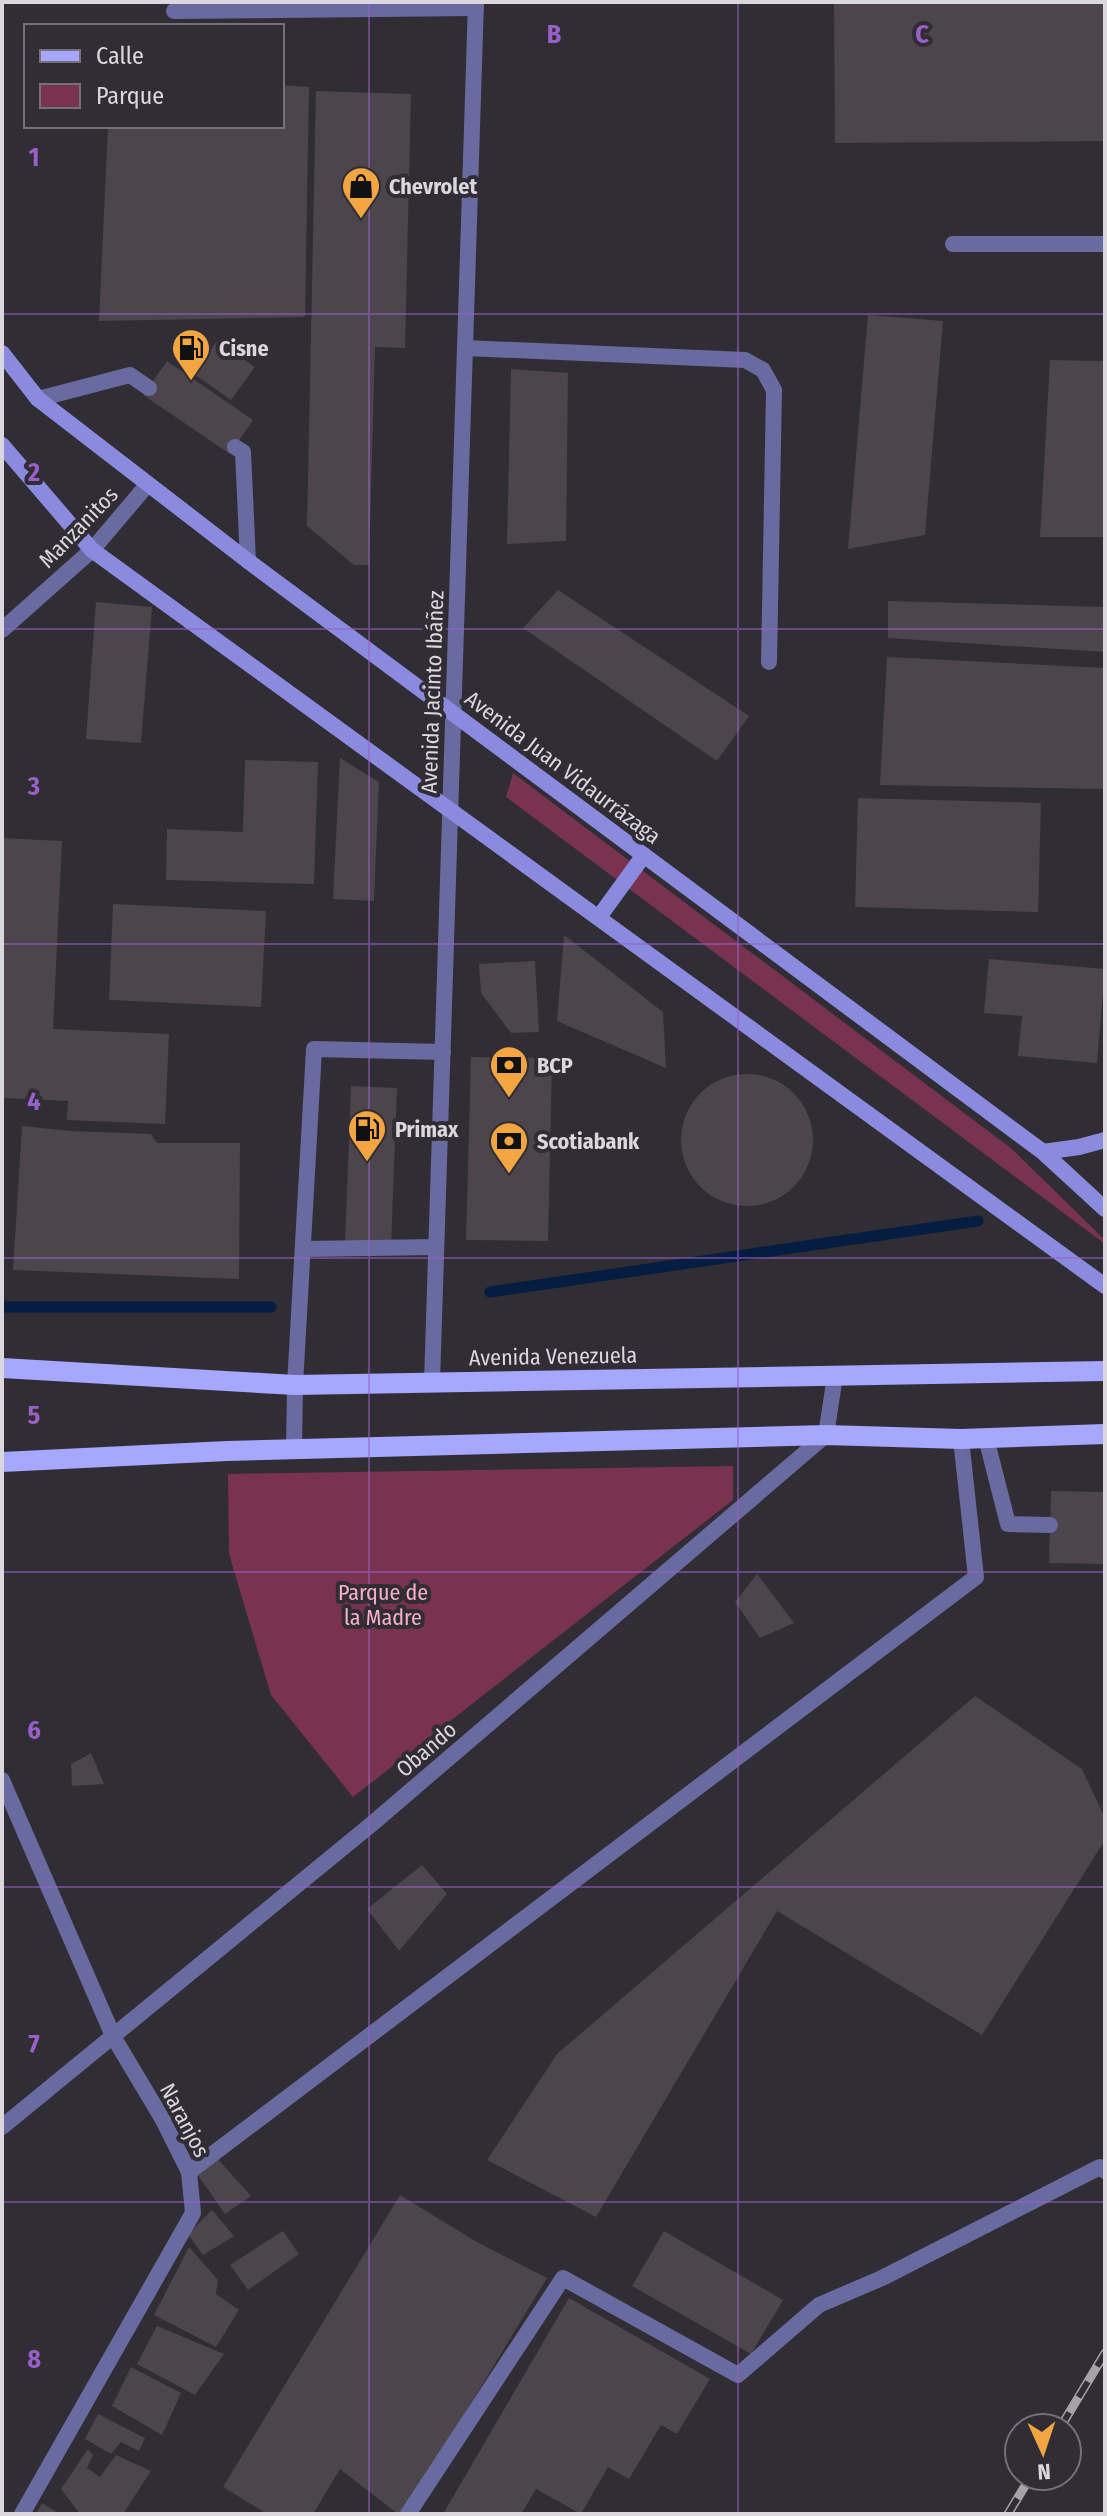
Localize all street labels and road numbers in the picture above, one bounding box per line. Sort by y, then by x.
street label: Manzanitos [33,481,124,573]
street label: Avenida Jacinto Ibáñez [415,590,450,794]
street label: Avenida Juan Vidaurrázaga [460,685,666,850]
street label: Avenida Venezuela [469,1342,637,1371]
street label: Obando [391,1716,462,1783]
street label: Naranjos [154,2079,215,2162]

